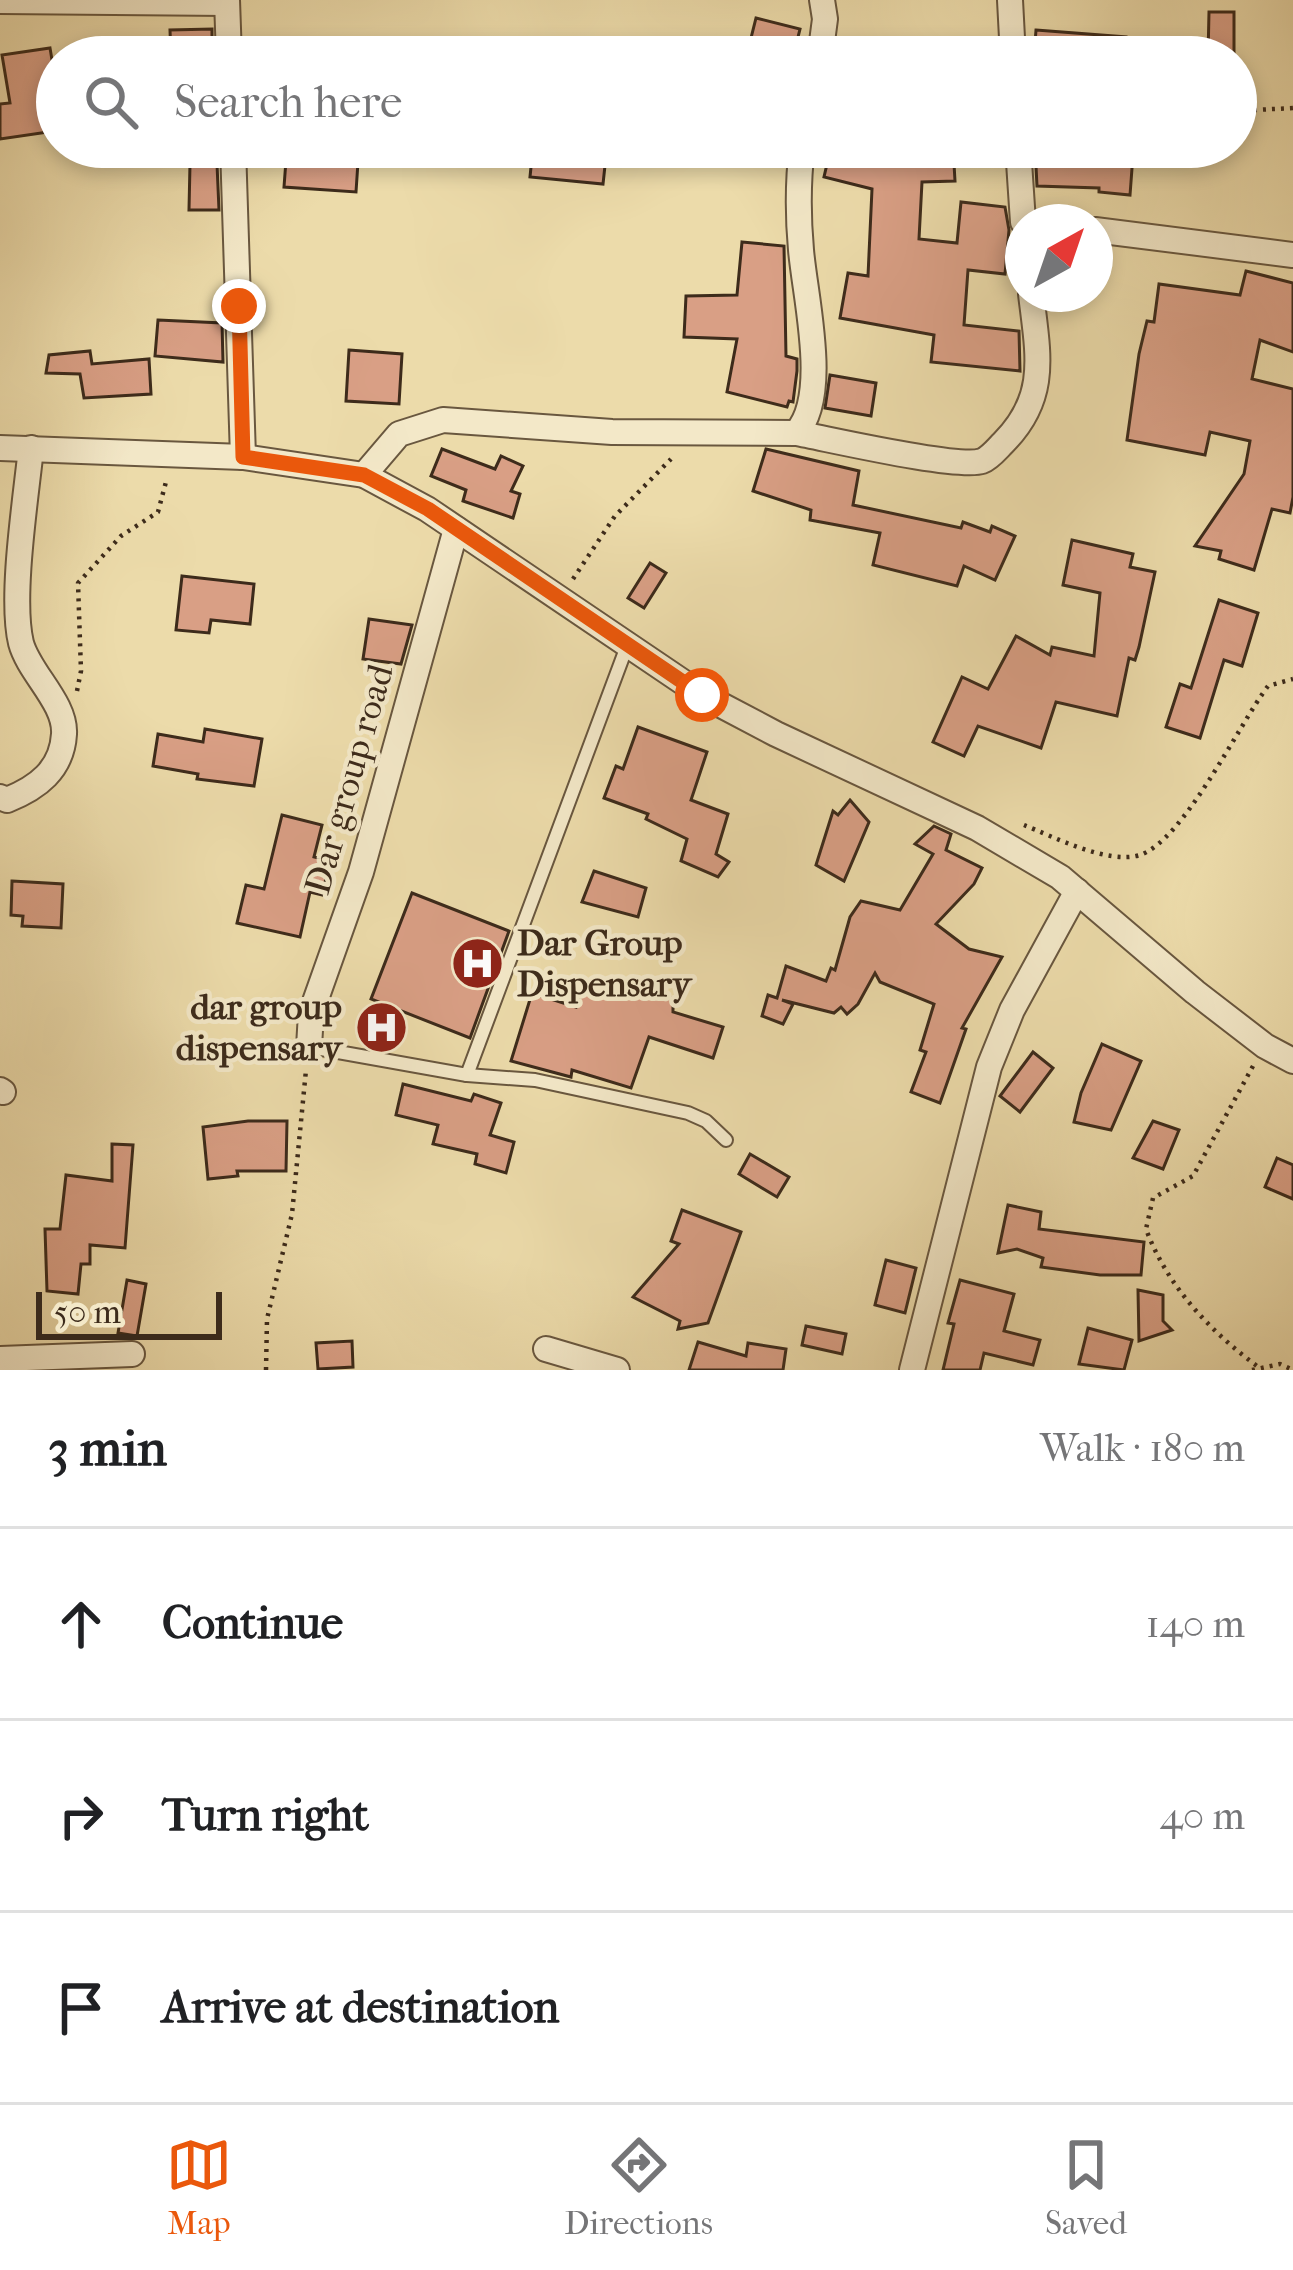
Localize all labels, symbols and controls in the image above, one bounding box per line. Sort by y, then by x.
search box [36,36,1257,168]
icon: search [78,69,144,135]
text: Search here [174,76,402,129]
north arrow [1005,204,1113,312]
route end [212,279,266,333]
street label: Dar group road [296,659,402,899]
route start [675,668,729,722]
place label: Dar Group Dispensary [517,922,693,1005]
hospital icon: Dar Group Dispensary [450,935,506,991]
place label: dar group dispensary [176,986,344,1069]
hospital icon: dar group dispensary [353,999,409,1055]
scale bar [36,1286,222,1339]
text: 50 m [54,1293,121,1332]
text: 3 min [48,1418,167,1478]
text: Walk · 180 m [1040,1425,1245,1471]
icon: ahead [48,1591,114,1657]
text: Continue [162,1597,343,1650]
text: 140 m [1146,1601,1245,1647]
icon: right [48,1783,114,1849]
text: Turn right [162,1789,369,1842]
text: 40 m [1160,1793,1245,1839]
icon: arrive [48,1975,114,2041]
text: Arrive at destination [162,1981,559,2034]
tab: Map [166,2132,232,2243]
tab: Directions [564,2132,713,2243]
tab: Saved [1045,2132,1127,2243]

